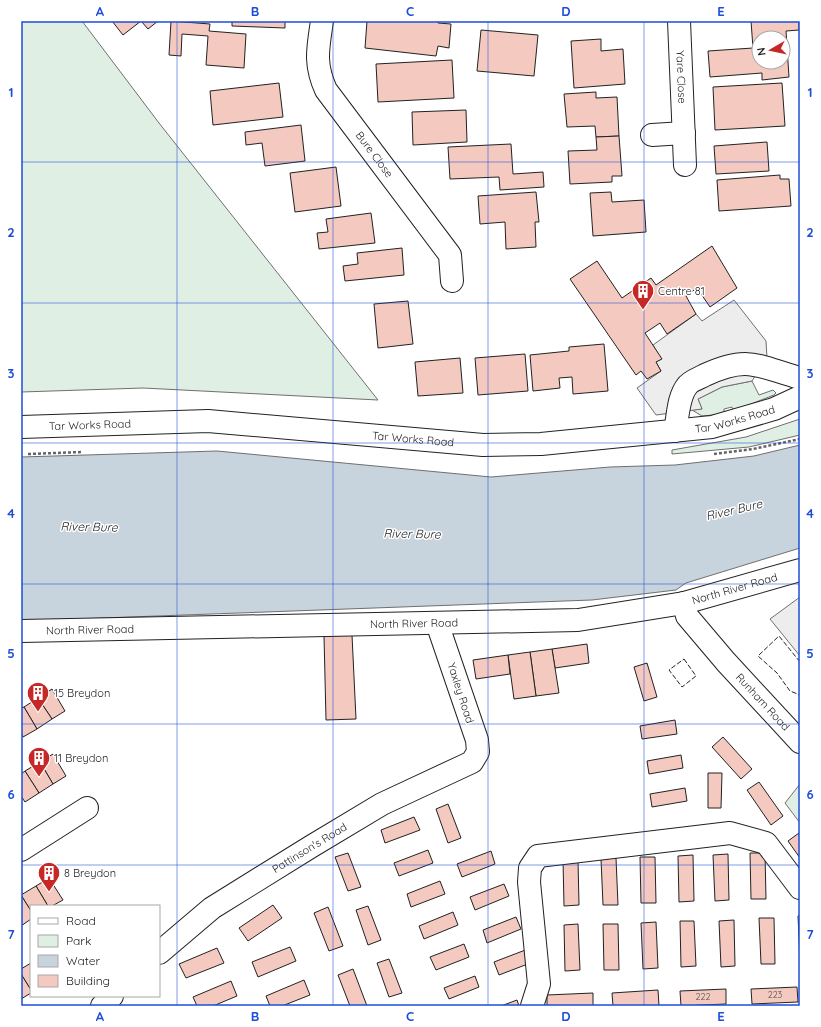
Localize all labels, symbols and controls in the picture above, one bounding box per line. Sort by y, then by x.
text: A [96,3,105,19]
text: B [251,3,259,19]
text: C [406,3,414,19]
text: D [561,3,571,19]
text: E [717,3,725,19]
north arrow [751,30,791,70]
text: N [754,46,769,57]
street label: Yare Close [673,50,689,104]
text: 1 [8,84,14,100]
text: 1 [807,84,813,100]
street label: Bure Close [352,128,396,180]
text: 2 [7,224,15,240]
text: 2 [806,224,814,240]
building icon: Centre 81 [630,278,656,311]
place label: Centre 81 [658,284,705,298]
text: 3 [8,365,15,381]
text: 3 [807,365,814,381]
street label: Tar Works Road [694,402,776,436]
street label: Tar Works Road [49,416,131,433]
street label: Tar Works Road [372,428,455,449]
water label: River Bure [704,495,765,523]
text: 4 [7,505,15,521]
text: 4 [806,505,814,521]
water label: River Bure [60,519,119,535]
water label: River Bure [383,526,442,542]
street label: North River Road [690,570,779,607]
street label: North River Road [370,615,458,631]
street label: North River Road [46,622,134,638]
text: 5 [7,645,15,661]
text: 5 [806,645,814,661]
street label: Yaxley Road [445,661,477,725]
street label: Runham Road [733,670,793,734]
building icon: 15 Breydon [25,680,51,713]
place label: 15 Breydon [54,686,110,700]
building icon: 11 Breydon [26,745,52,778]
place label: 11 Breydon [54,751,108,765]
text: 6 [7,786,15,802]
text: 6 [806,786,814,802]
street label: Pattinson's Road [269,820,349,876]
building icon: 8 Breydon [36,860,62,893]
place label: 8 Breydon [64,866,116,880]
legend [30,905,160,997]
text: Road [66,913,96,928]
text: 7 [7,926,15,942]
text: 7 [806,926,814,942]
text: Park [66,933,91,948]
text: Water [66,953,101,968]
text: Building [66,973,110,988]
house number: 223 [768,989,783,1000]
house number: 222 [696,991,710,1002]
text: A [96,1008,105,1024]
text: B [251,1008,259,1024]
text: C [406,1008,414,1024]
text: D [561,1008,571,1024]
text: E [717,1008,725,1024]

